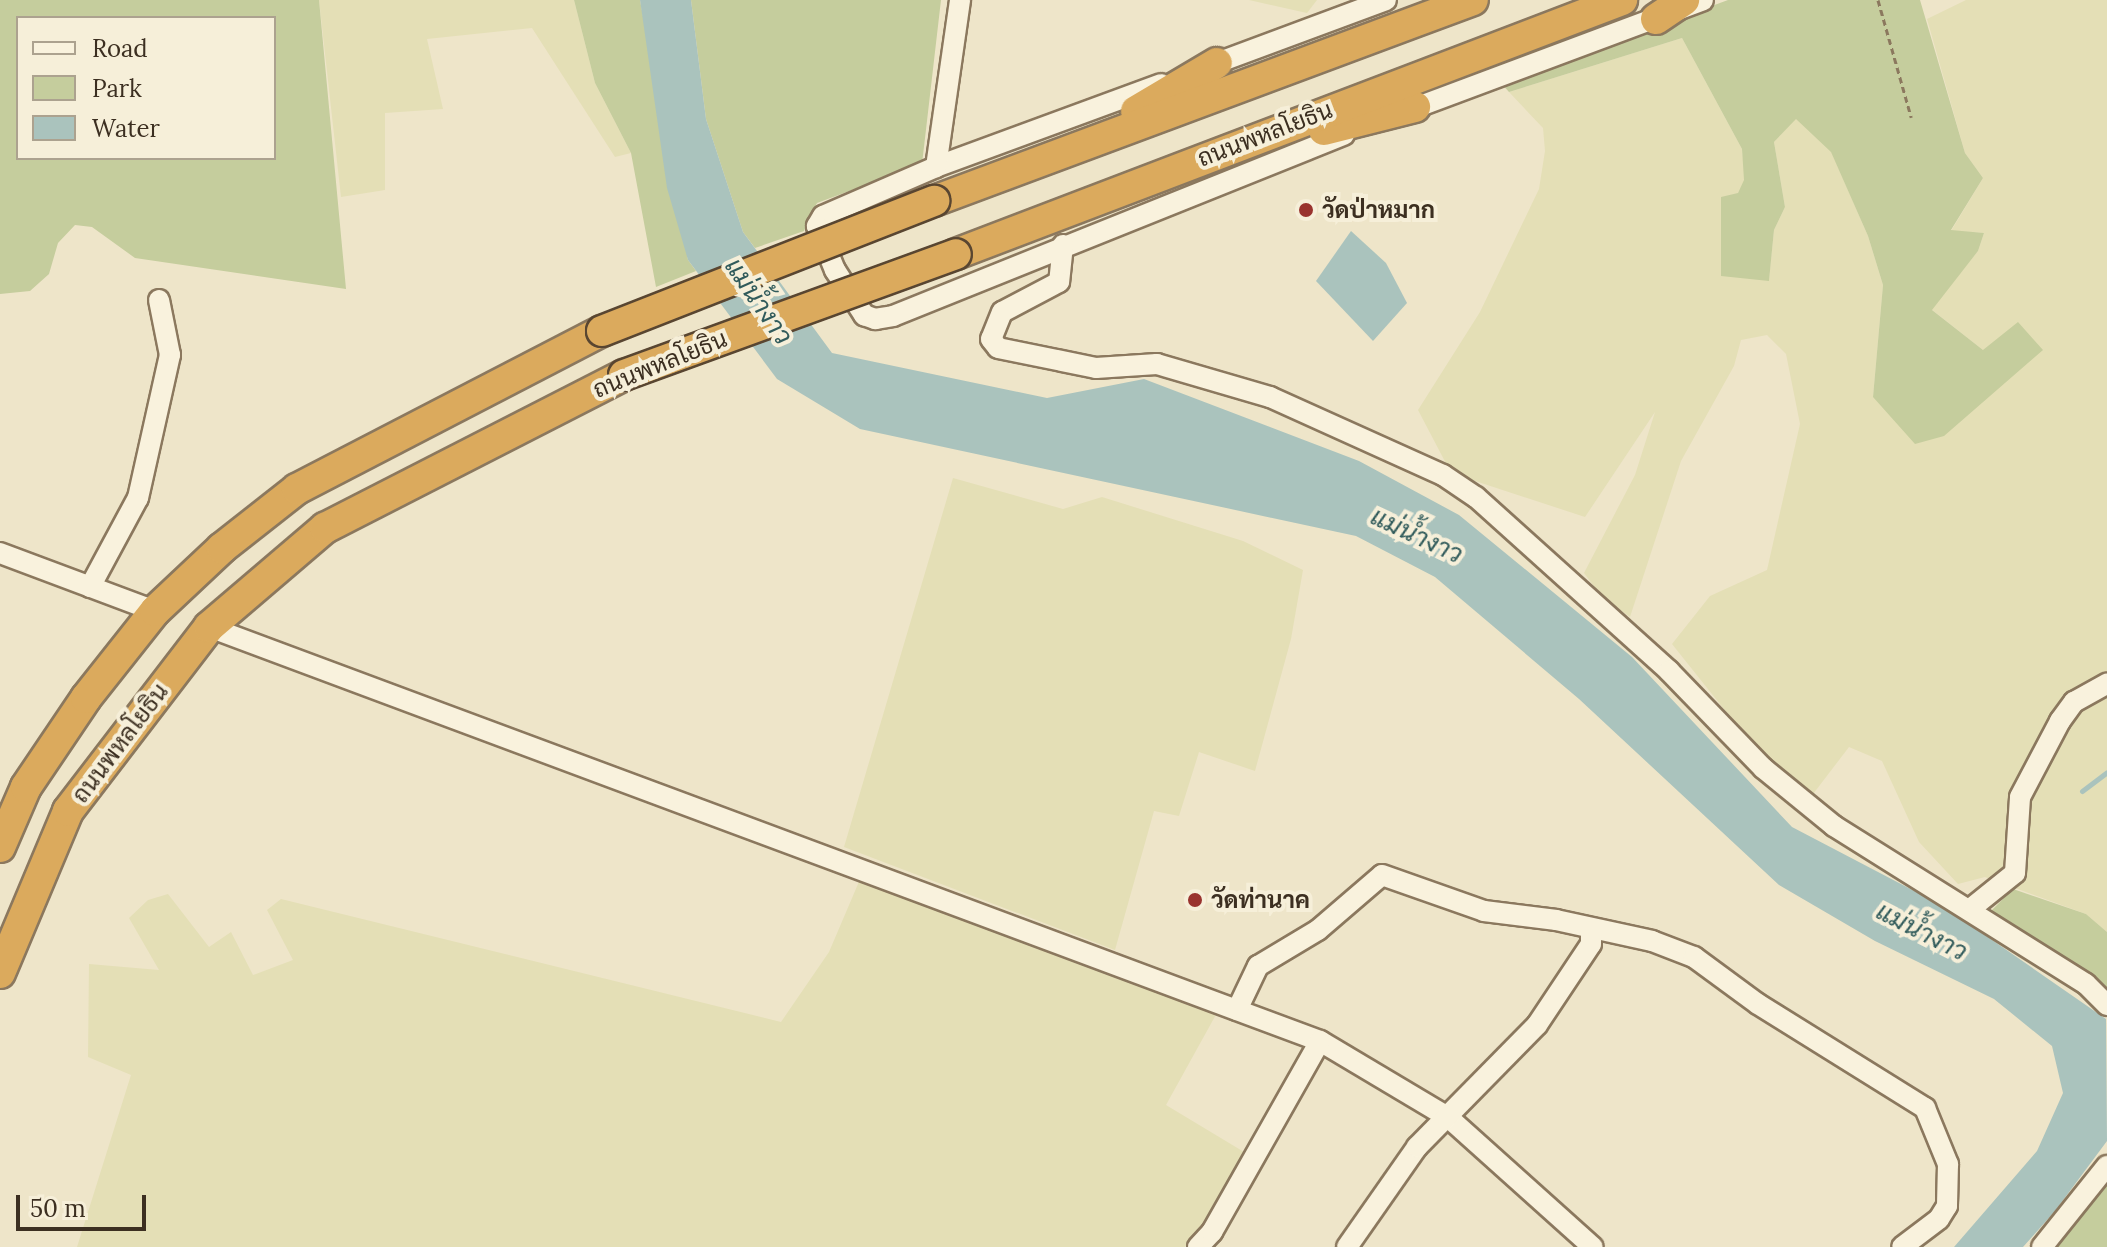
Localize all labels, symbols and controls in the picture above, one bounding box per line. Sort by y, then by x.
legend [16,16,276,160]
text: Road [92,33,148,64]
text: Park [92,73,142,104]
street label: ถนนพหลโยธิน [1194,95,1336,173]
text: Water [92,113,160,144]
place label: วัดป่าหมาก [1322,196,1435,224]
marker: วัดป่าหมาก [1297,201,1315,219]
water label: แม่น้ำงาว [719,252,799,350]
street label: ถนนพหลโยธิน [589,324,731,404]
water label: แม่น้ำงาว [1366,500,1468,570]
street label: ถนนพหลโยธิน [66,678,174,808]
place label: วัดท่านาค [1211,886,1310,914]
marker: วัดท่านาค [1186,891,1204,909]
water label: แม่น้ำงาว [1871,895,1973,967]
scale bar [20,1179,150,1229]
text: 50 m [30,1193,86,1224]

